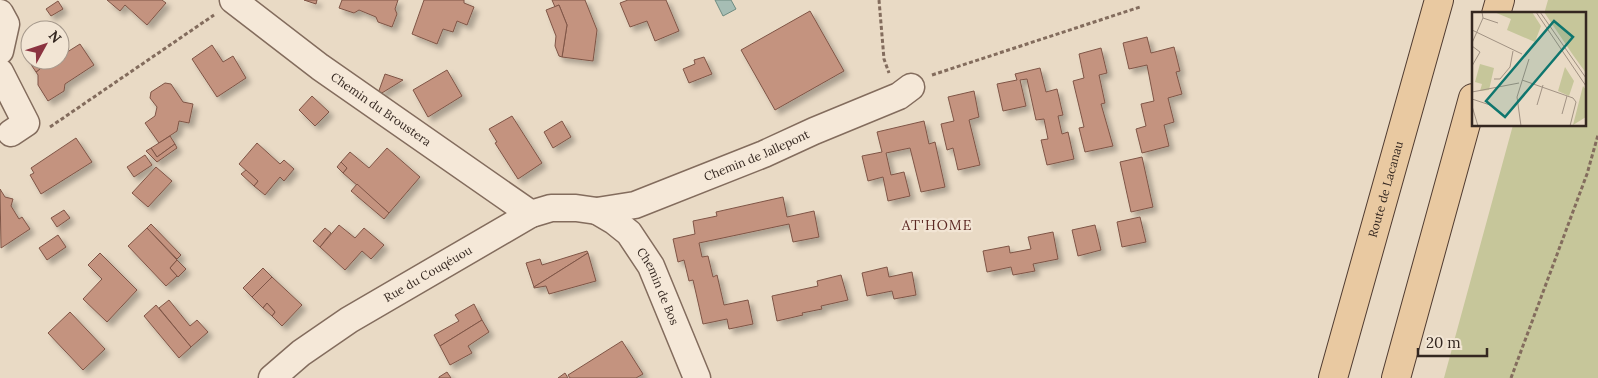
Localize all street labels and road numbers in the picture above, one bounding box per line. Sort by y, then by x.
street label: Chemin du Broustera [328,69,434,149]
street label: Chemin de Jallepont [702,126,812,184]
street label: Route de Lacanau [1365,139,1406,239]
street label: Rue du Couqéuou [381,242,474,305]
street label: Chemin de Bos [634,245,683,328]

